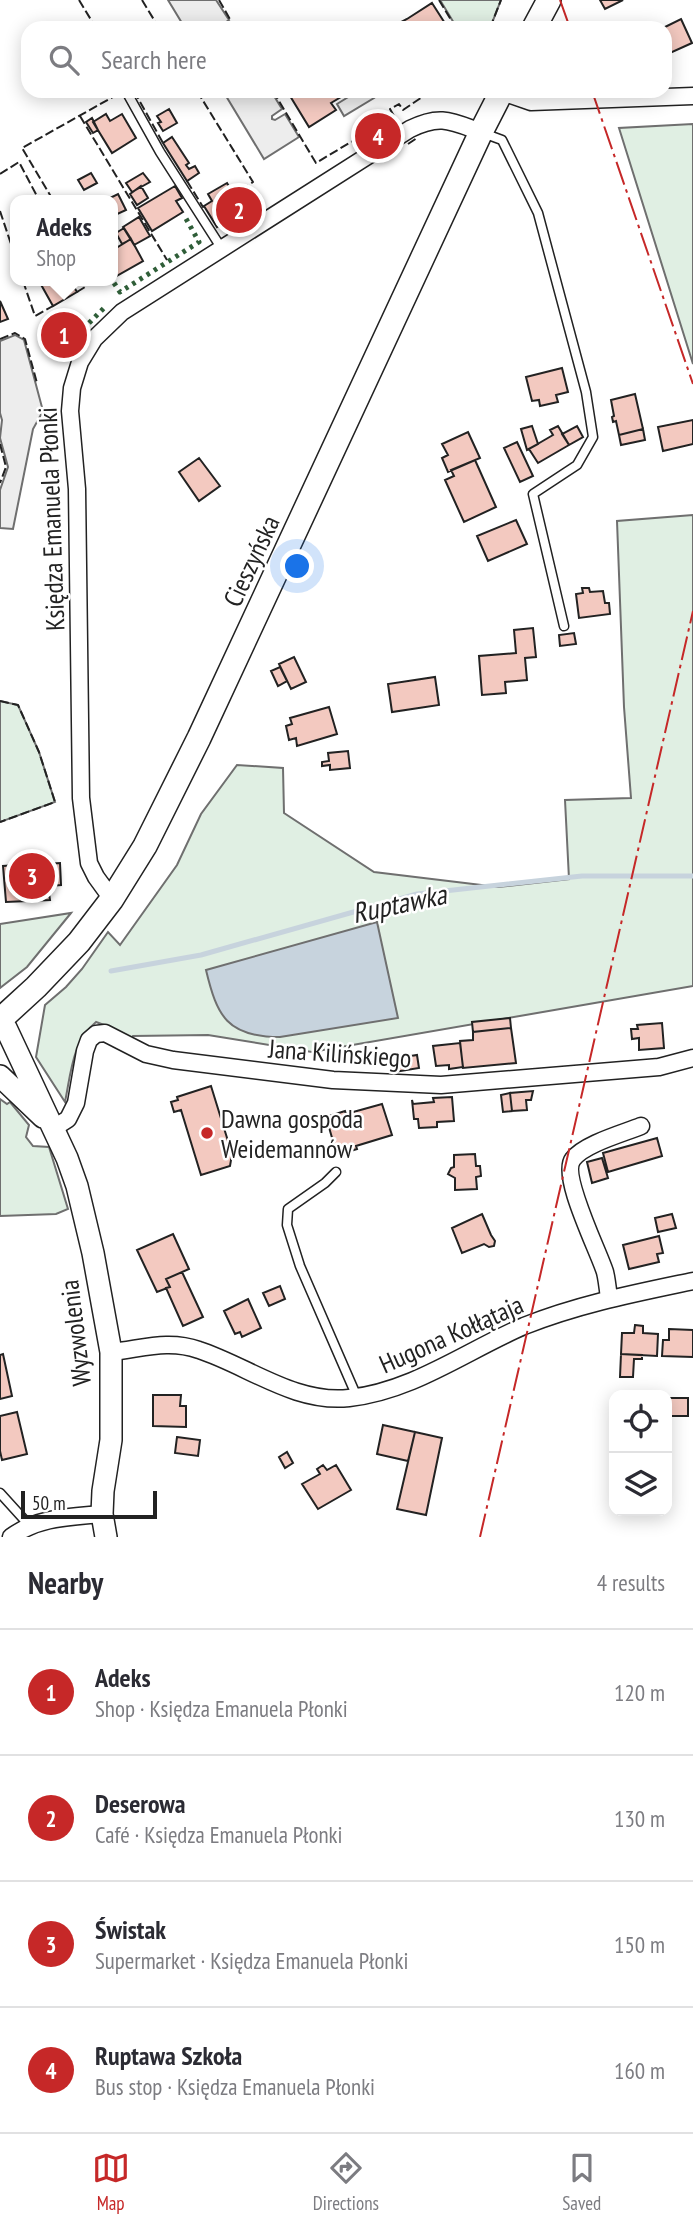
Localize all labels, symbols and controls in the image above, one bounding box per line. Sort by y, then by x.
search box [21,21,672,98]
icon: search [45,41,83,79]
text: Search here [101,43,207,76]
pin: 4 [355,110,401,162]
pin: 2 [216,184,262,236]
popup [10,195,118,286]
text: Adeks [36,210,92,243]
text: Shop [36,243,76,272]
pin: 1 [41,309,87,361]
street label: Księdza Emanuela Płonki [31,407,71,631]
street label: Cieszyńska [216,510,286,612]
your location [280,549,314,583]
pin: 3 [9,850,55,902]
water label: Ruptawka [349,875,451,931]
street label: Jana Kilińskiego [266,1031,413,1074]
place label: Dawna gospoda Weidemannów [221,1102,363,1165]
marker: Dawna gospoda Weidemannów [199,1125,215,1141]
street label: Wyzwolenia [52,1278,98,1388]
street label: Hugona Kołłątaja [374,1288,528,1380]
map controls [609,1390,672,1516]
button: locate [609,1390,672,1453]
button: layers [609,1453,672,1516]
scale bar [21,1488,158,1520]
text: 50 m [32,1491,66,1515]
text: Nearby [28,1563,103,1602]
text: 4 results [597,1568,665,1597]
text: Adeks [95,1661,151,1694]
text: 1 [46,1678,57,1707]
text: 120 m [614,1678,665,1707]
text: Shop · Księdza Emanuela Płonki [95,1694,348,1723]
text: Deserowa [95,1787,186,1820]
text: 2 [46,1804,57,1833]
text: 130 m [614,1804,665,1833]
text: Café · Księdza Emanuela Płonki [95,1820,342,1849]
text: Świstak [95,1913,166,1946]
text: 3 [46,1930,57,1959]
text: 150 m [614,1930,665,1959]
text: Supermarket · Księdza Emanuela Płonki [95,1946,408,1975]
text: Ruptawa Szkoła [95,2039,242,2072]
text: 4 [46,2056,57,2085]
text: 160 m [614,2056,665,2085]
text: Bus stop · Księdza Emanuela Płonki [95,2072,375,2101]
tab: Map [92,2149,130,2215]
tab: Directions [313,2149,379,2215]
tab: Saved [562,2149,601,2215]

